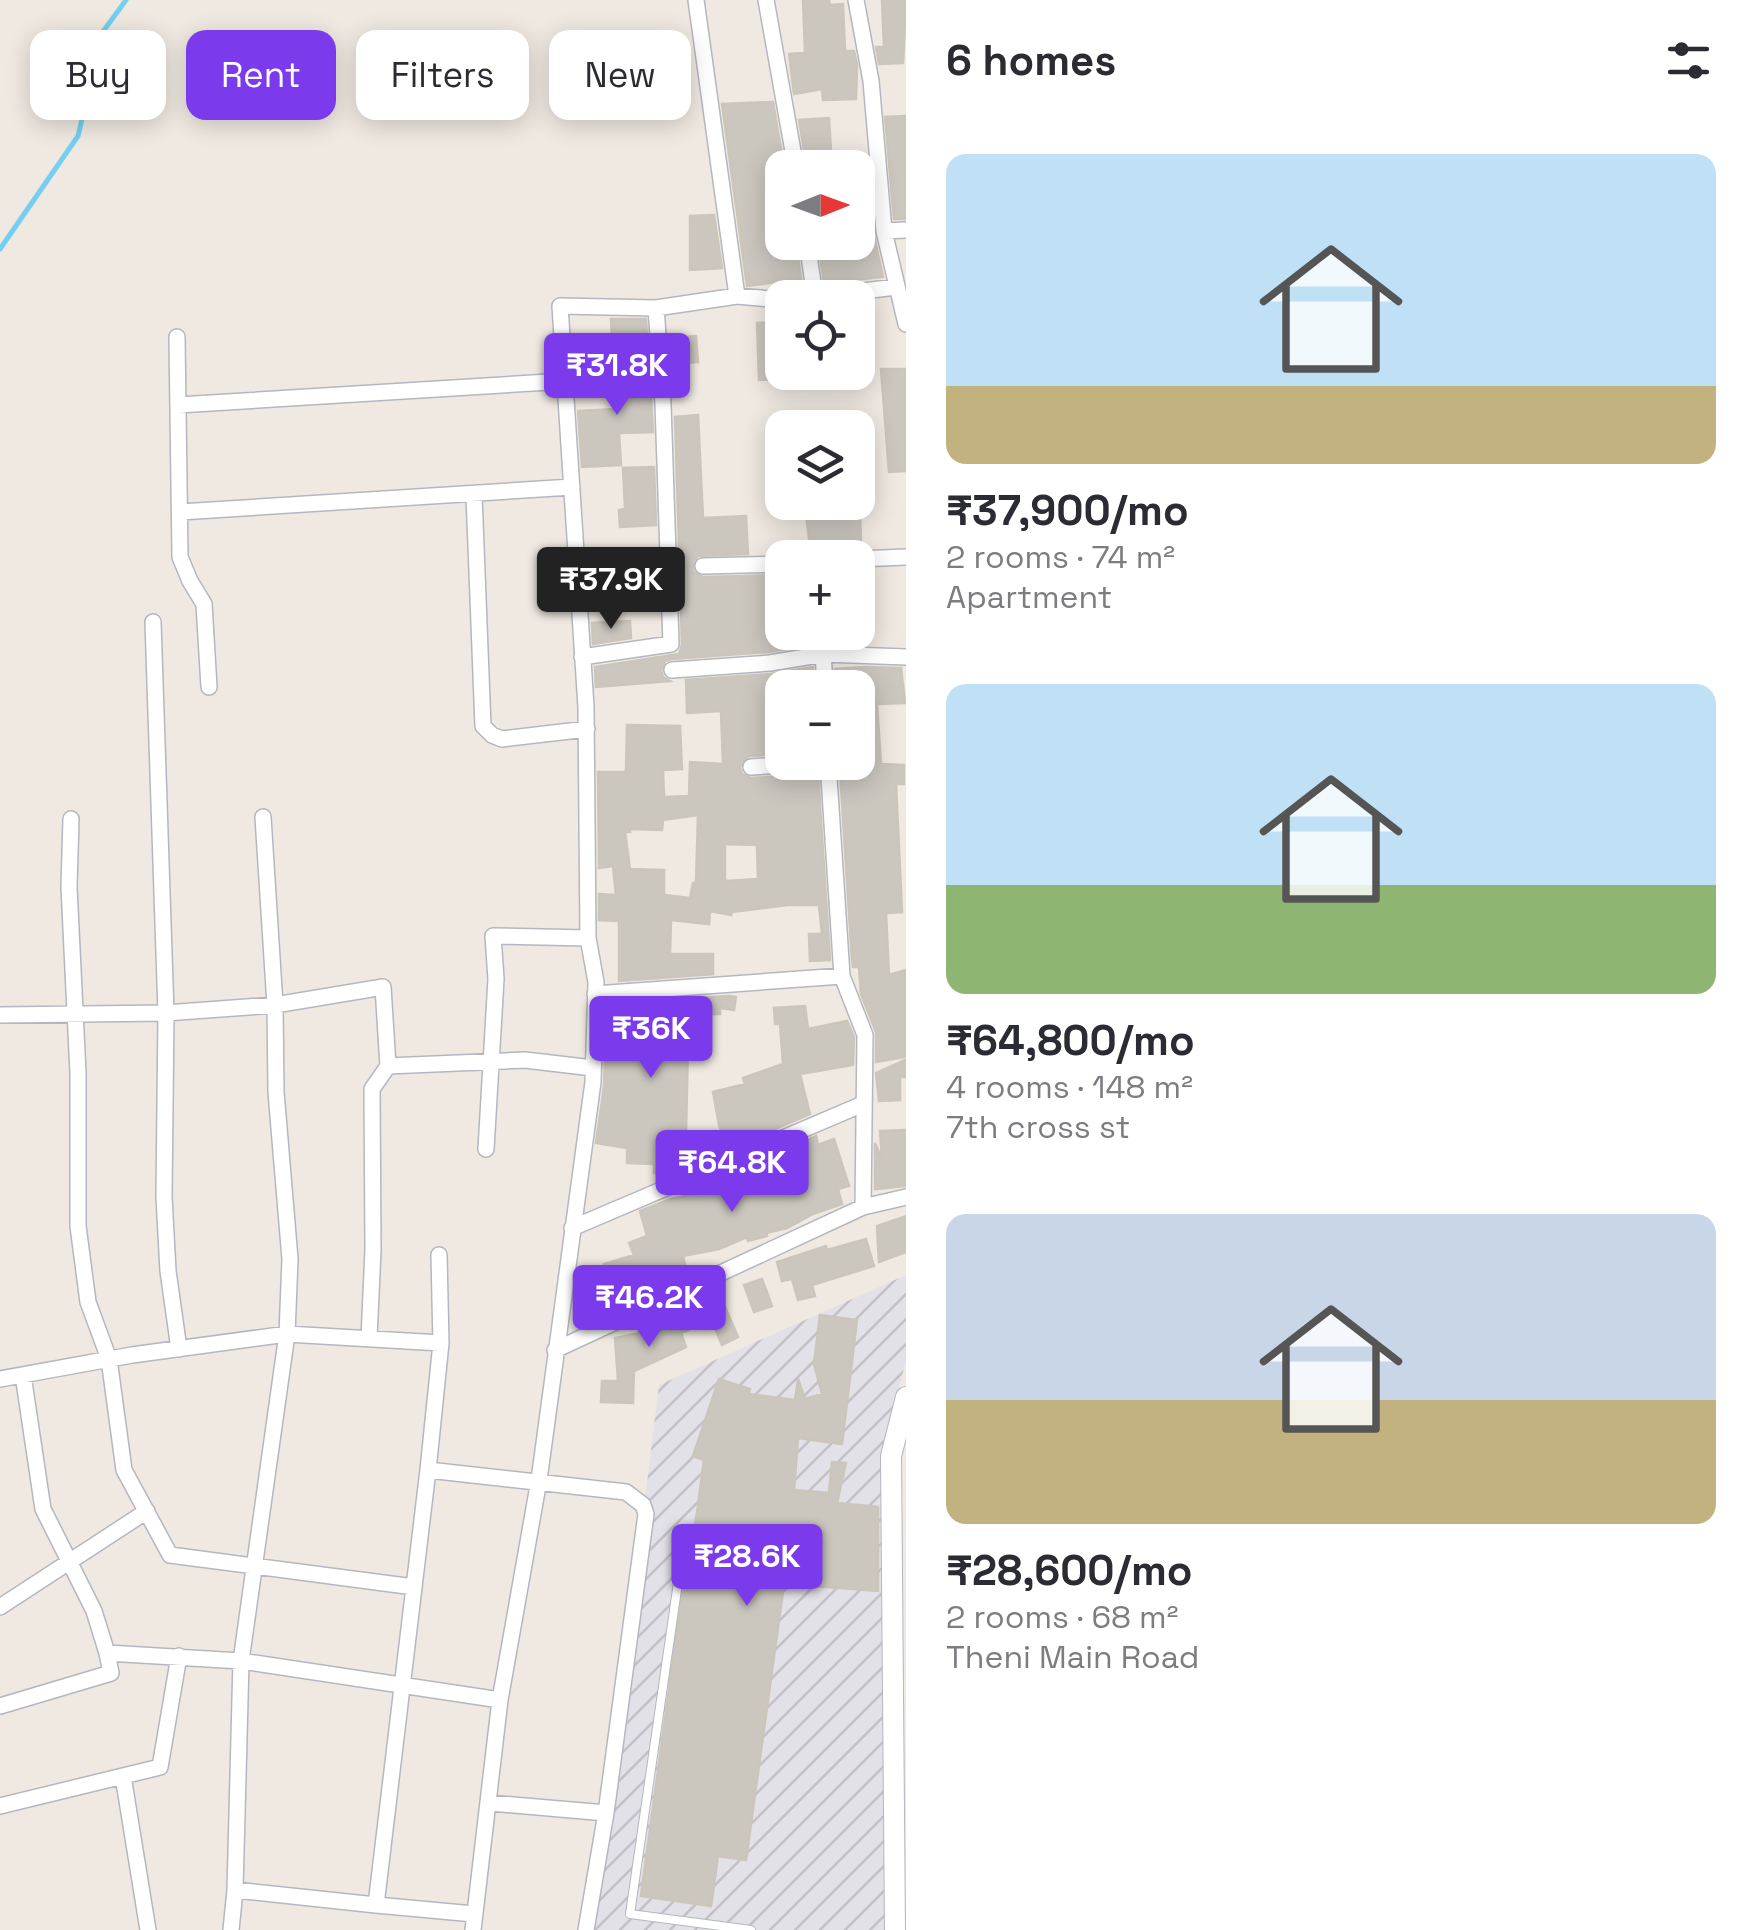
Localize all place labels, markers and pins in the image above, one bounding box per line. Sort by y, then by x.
pin: ₹31.8K [536,333,698,418]
pin: ₹37.9K [530,547,692,632]
pin: ₹36K [592,996,710,1081]
pin: ₹64.8K [651,1130,813,1215]
pin: ₹46.2K [568,1265,730,1350]
pin: ₹28.6K [666,1524,828,1609]

